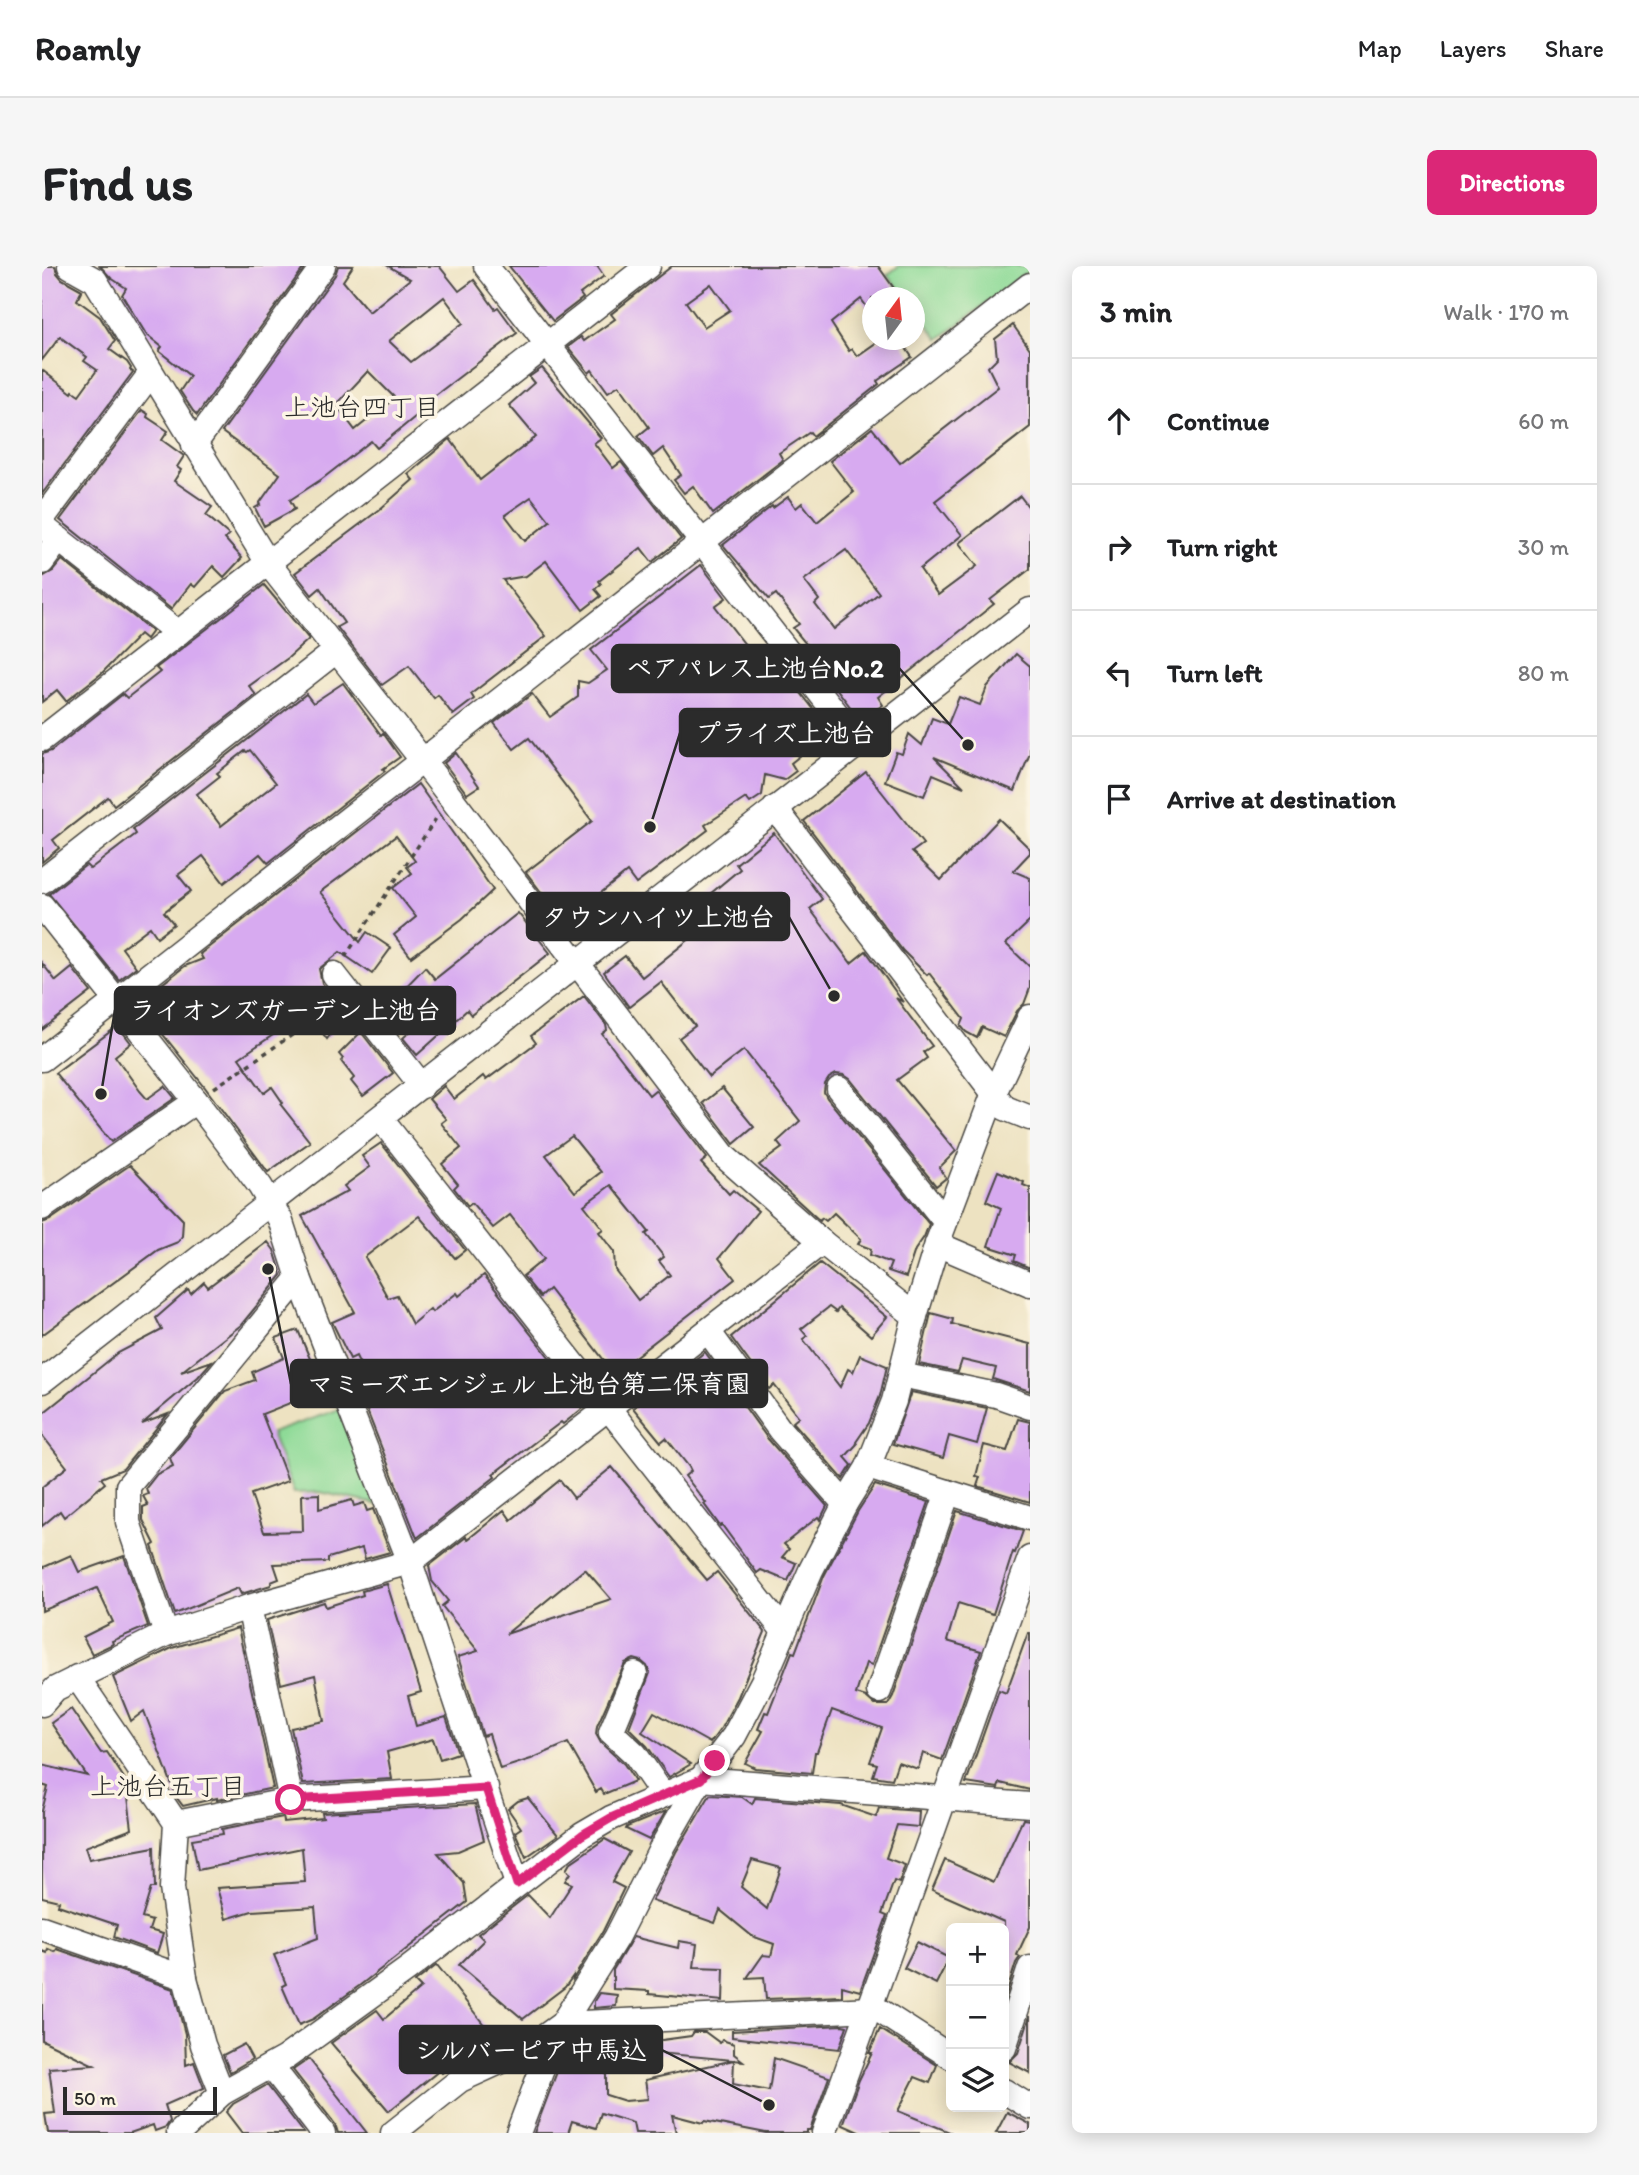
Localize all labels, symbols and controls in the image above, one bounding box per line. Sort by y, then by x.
text: Roamly [35,29,141,68]
text: Map [1358,34,1402,63]
text: Layers [1440,34,1507,63]
text: Share [1545,34,1604,63]
button: Directions [1427,150,1597,215]
text: Find us [42,153,193,212]
north arrow [862,287,925,350]
text: 3 min [1100,293,1172,330]
text: Walk · 170 m [1443,298,1569,326]
district label: 上池台四丁目 [284,391,440,423]
icon: ahead [1100,402,1138,440]
text: Continue [1167,405,1270,437]
text: 60 m [1518,407,1569,435]
icon: right [1100,528,1138,566]
text: Turn right [1167,531,1278,563]
text: 30 m [1518,533,1569,561]
callout: ペアパレス上池台No.2 [612,645,899,692]
text: ペアパレス上池台No.2 [626,652,884,684]
icon: left [1100,654,1138,692]
text: Turn left [1167,657,1263,689]
text: 80 m [1518,659,1569,687]
callout: プライズ上池台 [680,709,890,756]
text: プライズ上池台 [695,717,875,749]
icon: arrive [1100,780,1138,818]
text: Arrive at destination [1167,783,1396,815]
callout: タウンハイツ上池台 [527,893,789,940]
text: タウンハイツ上池台 [542,901,774,933]
callout: ライオンズガーデン上池台 [115,987,455,1034]
text: ライオンズガーデン上池台 [130,994,440,1026]
callout: マミーズエンジェル 上池台第二保育園 [291,1360,767,1407]
text: マミーズエンジェル 上池台第二保育園 [307,1368,751,1400]
route end [699,1745,730,1776]
district label: 上池台五丁目 [90,1770,246,1802]
route start [275,1784,306,1815]
map controls [946,1923,1009,2112]
button: + [946,1923,1009,1986]
button: − [946,1986,1009,2049]
callout: シルバーピア中馬込 [400,2026,662,2073]
text: シルバーピア中馬込 [415,2034,647,2066]
button: layers [946,2049,1009,2112]
scale bar [63,2084,217,2116]
text: 50 m [74,2087,116,2110]

